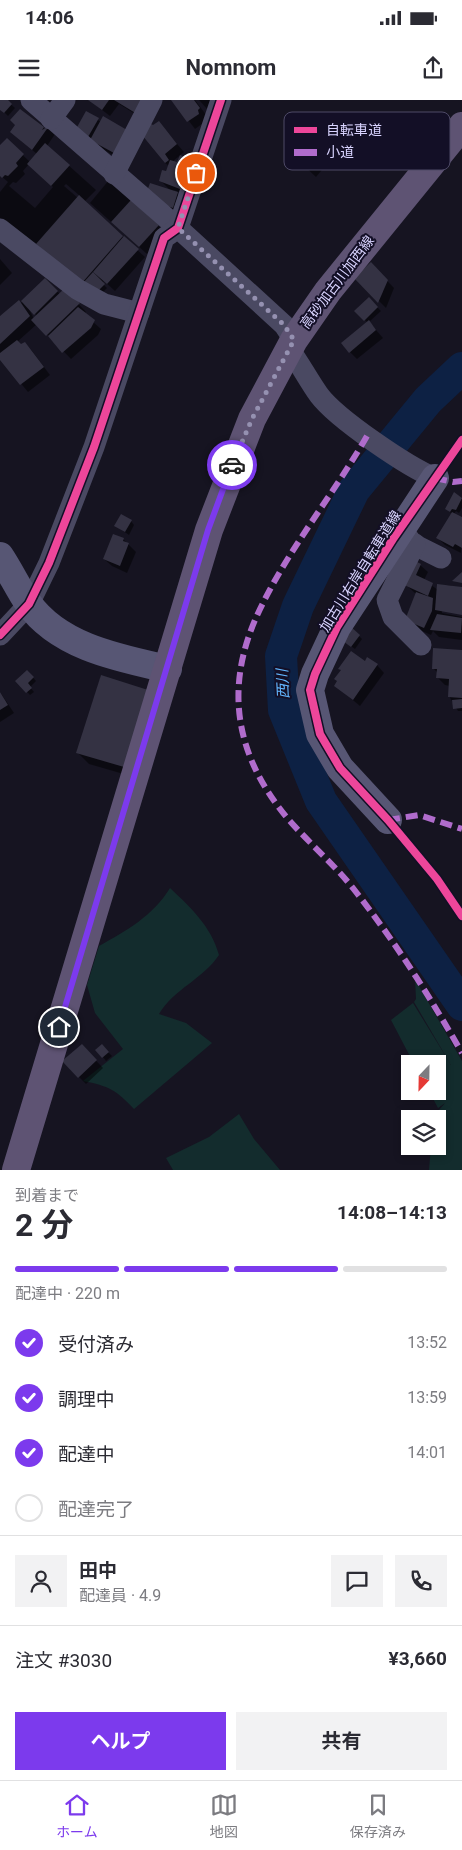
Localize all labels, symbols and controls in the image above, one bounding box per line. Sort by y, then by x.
text: 14:06 [25,6,74,29]
icon: menu [15,54,43,82]
icon: share [419,54,447,82]
text: Nomnom [186,55,276,80]
legend [284,112,450,170]
text: 自転車道 [326,122,382,138]
text: 小道 [326,144,354,160]
pin [175,152,217,194]
icon: bag [182,159,210,187]
street label: 高砂加古川加西線 [297,232,377,332]
courier [207,440,257,490]
icon: car [218,451,246,479]
street label: 加古川右岸自転車道線 [316,507,404,635]
water label: 西川 [273,667,293,699]
pin [38,1006,80,1048]
icon: home [45,1013,73,1041]
north arrow [401,1055,446,1100]
map controls [401,1055,446,1155]
button: layers [401,1110,446,1155]
text: 到着まで [15,1186,79,1205]
text: 14:08–14:13 [337,1201,447,1224]
text: 2 分 [15,1206,73,1244]
text: 配達中 · 220 m [15,1284,120,1303]
icon: check [15,1329,43,1357]
text: 受付済み [58,1333,134,1356]
text: 13:52 [407,1333,447,1352]
icon: check [15,1384,43,1412]
text: 調理中 [58,1388,115,1411]
text: 13:59 [407,1388,447,1407]
icon: check [15,1439,43,1467]
text: 配達中 [58,1443,115,1466]
text: 14:01 [407,1443,447,1462]
text: 配達完了 [58,1498,134,1521]
button: person [15,1555,67,1607]
button: chat [331,1555,383,1607]
button: phone [395,1555,447,1607]
text: 田中 [79,1559,117,1582]
text: 配達員 · 4.9 [79,1586,161,1605]
text: ¥3,660 [389,1647,447,1670]
text: 注文 #3030 [15,1649,112,1672]
button: ヘルプ [15,1712,226,1770]
button: 共有 [236,1712,447,1770]
tab: ホーム [56,1791,98,1841]
tab: 地図 [210,1791,238,1841]
tab: 保存済み [350,1791,406,1841]

